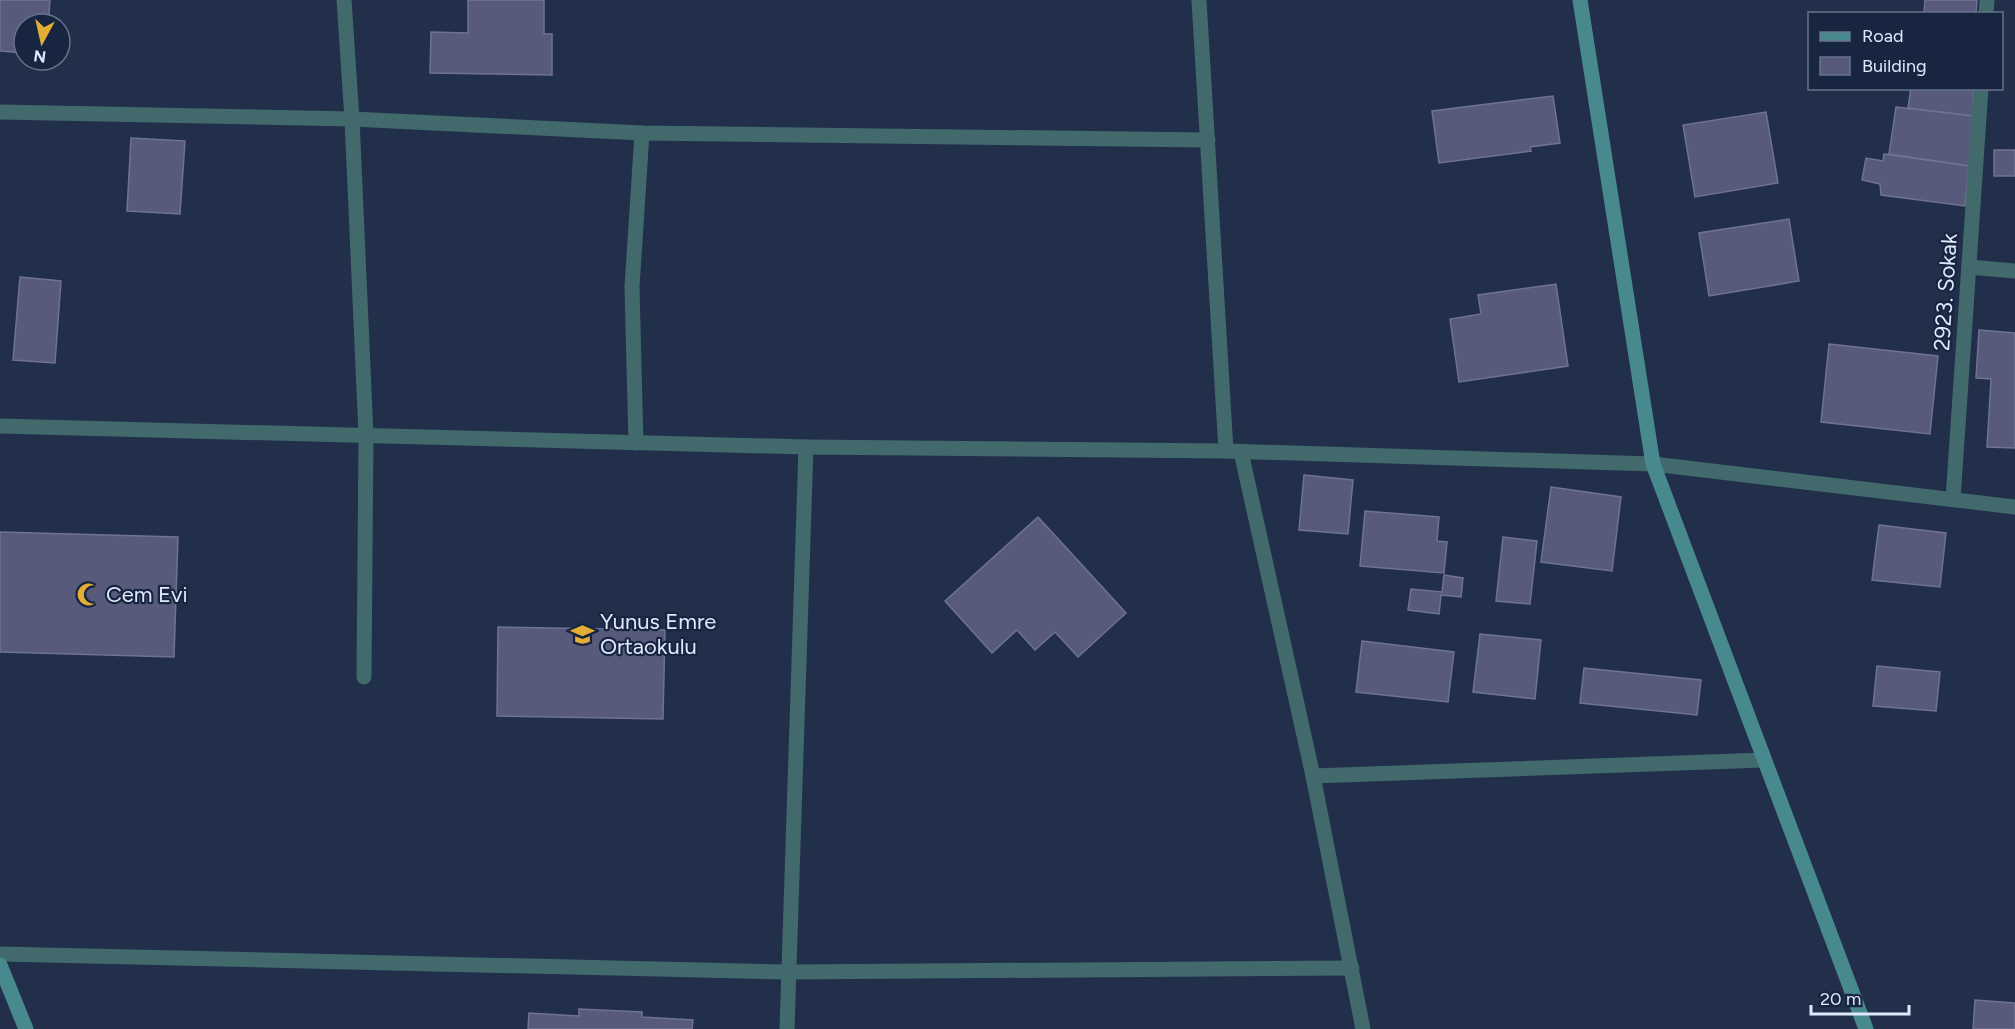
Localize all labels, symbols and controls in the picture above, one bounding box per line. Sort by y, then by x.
north arrow [12,12,72,72]
legend [1808,12,2003,90]
text: Road [1862,25,1903,47]
text: N [33,46,47,67]
text: Building [1862,55,1927,77]
street label: 2923. Sokak [1928,232,1963,352]
mosque icon: Cem Evi [75,581,101,607]
place label: Cem Evi [106,581,188,608]
place label: Yunus Emre Ortaokulu [600,608,716,660]
school or university icon: Yunus Emre Ortaokulu [569,621,595,647]
scale bar [1811,978,1908,1016]
text: 20 m [1820,988,1861,1010]

